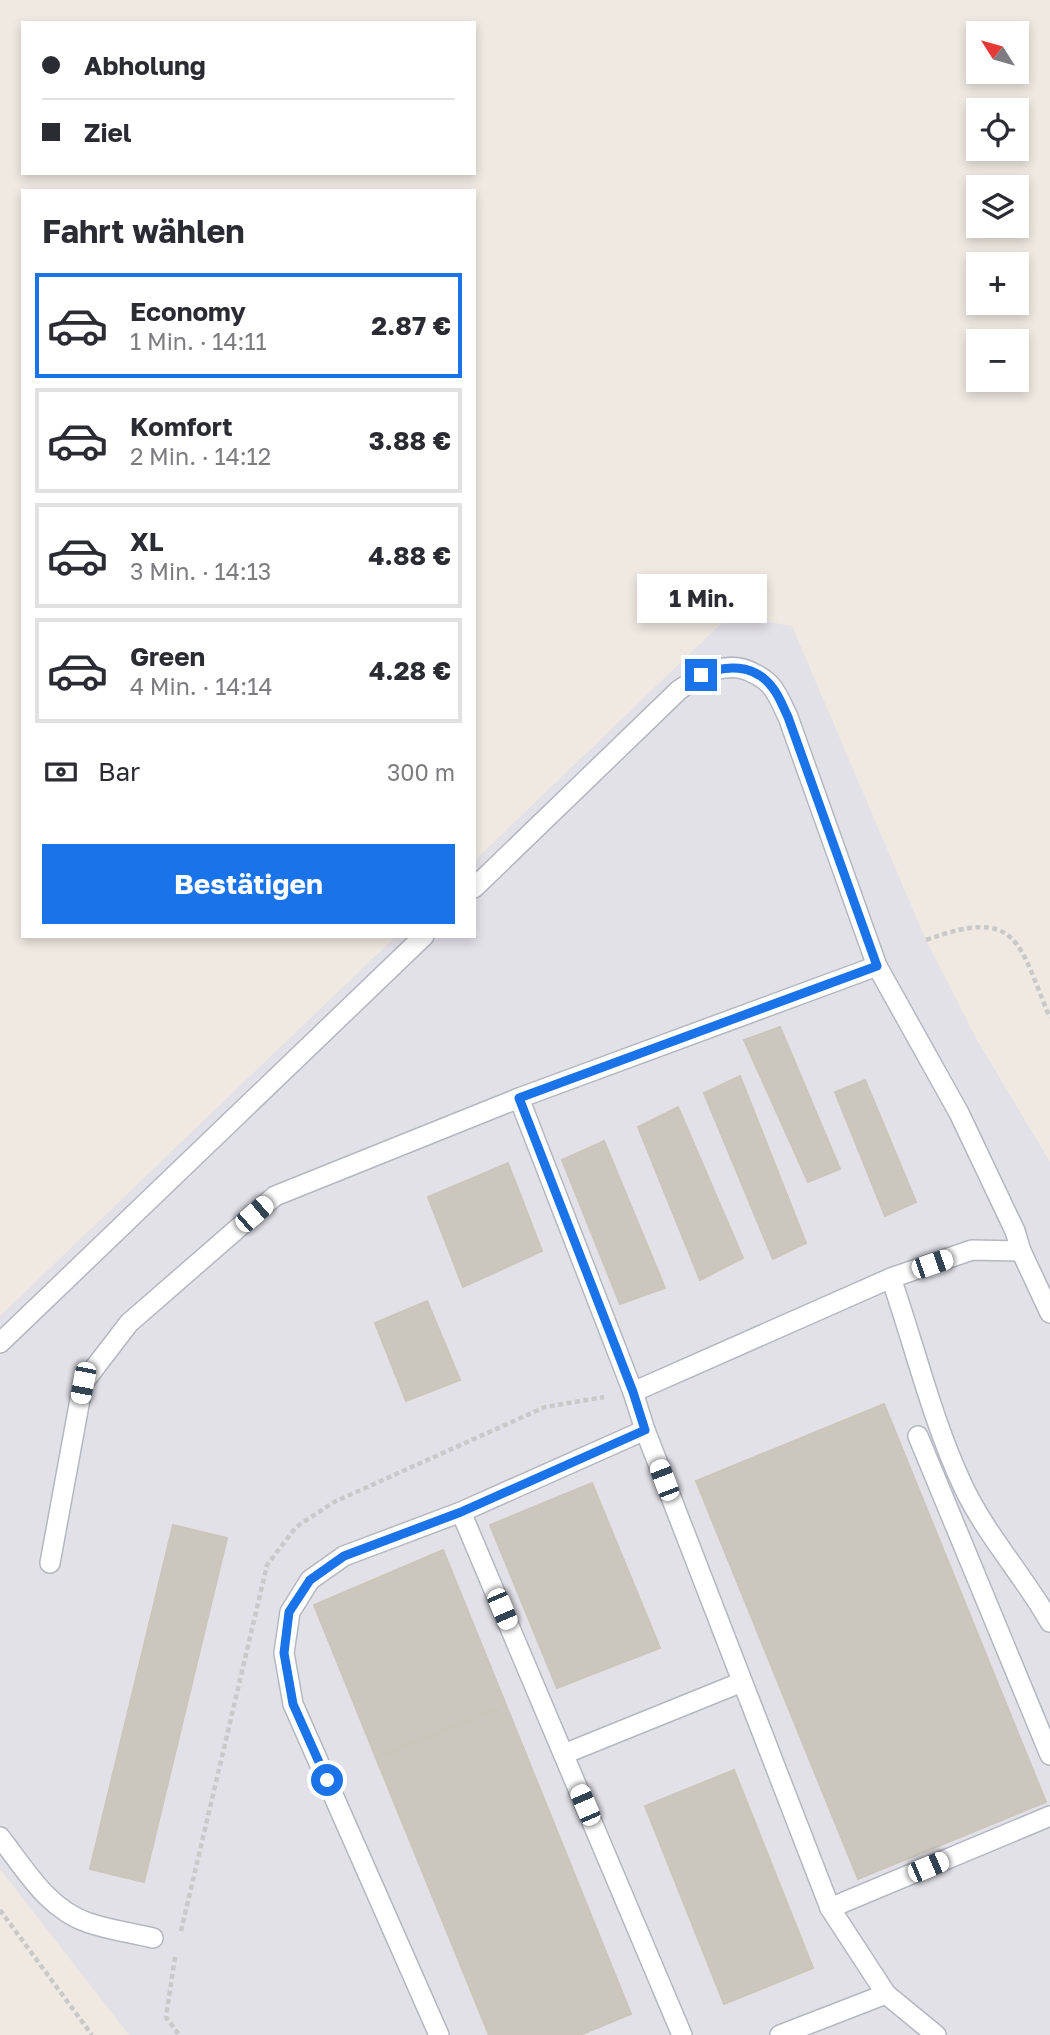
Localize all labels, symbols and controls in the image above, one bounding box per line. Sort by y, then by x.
north arrow [966,21,1029,84]
map controls [966,21,1029,392]
text: Abholung [84,50,206,81]
button: locate [966,98,1029,161]
text: Ziel [84,117,132,148]
button: layers [966,175,1029,238]
text: Fahrt wählen [42,212,245,250]
button: + [966,252,1029,315]
icon: car [46,294,109,357]
text: Economy [130,296,246,327]
text: 2.87 € [371,310,451,341]
text: 1 Min. · 14:11 [130,327,267,355]
button: − [966,329,1029,392]
icon: car [46,409,109,472]
text: Komfort [130,411,233,442]
text: 3.88 € [369,425,451,456]
text: 2 Min. · 14:12 [130,442,271,470]
icon: car [46,524,109,587]
text: XL [130,526,164,557]
text: 4.88 € [368,540,451,571]
text: 3 Min. · 14:13 [130,557,271,585]
callout: 1 Min. [636,574,766,622]
text: 1 Min. [669,584,735,612]
icon: car [46,639,109,702]
text: Green [130,641,205,672]
text: 4.28 € [369,655,451,686]
route end [685,659,717,691]
text: 4 Min. · 14:14 [130,672,272,700]
icon: cash [42,753,80,791]
text: Bar [98,756,140,787]
text: 300 m [387,758,455,786]
button: Bestätigen [42,844,455,924]
car [232,1192,277,1236]
car [909,1247,956,1281]
car [69,1360,98,1406]
car [647,1457,682,1503]
car [485,1586,520,1632]
route start [311,1764,343,1796]
car [568,1782,603,1828]
car [905,1849,952,1885]

